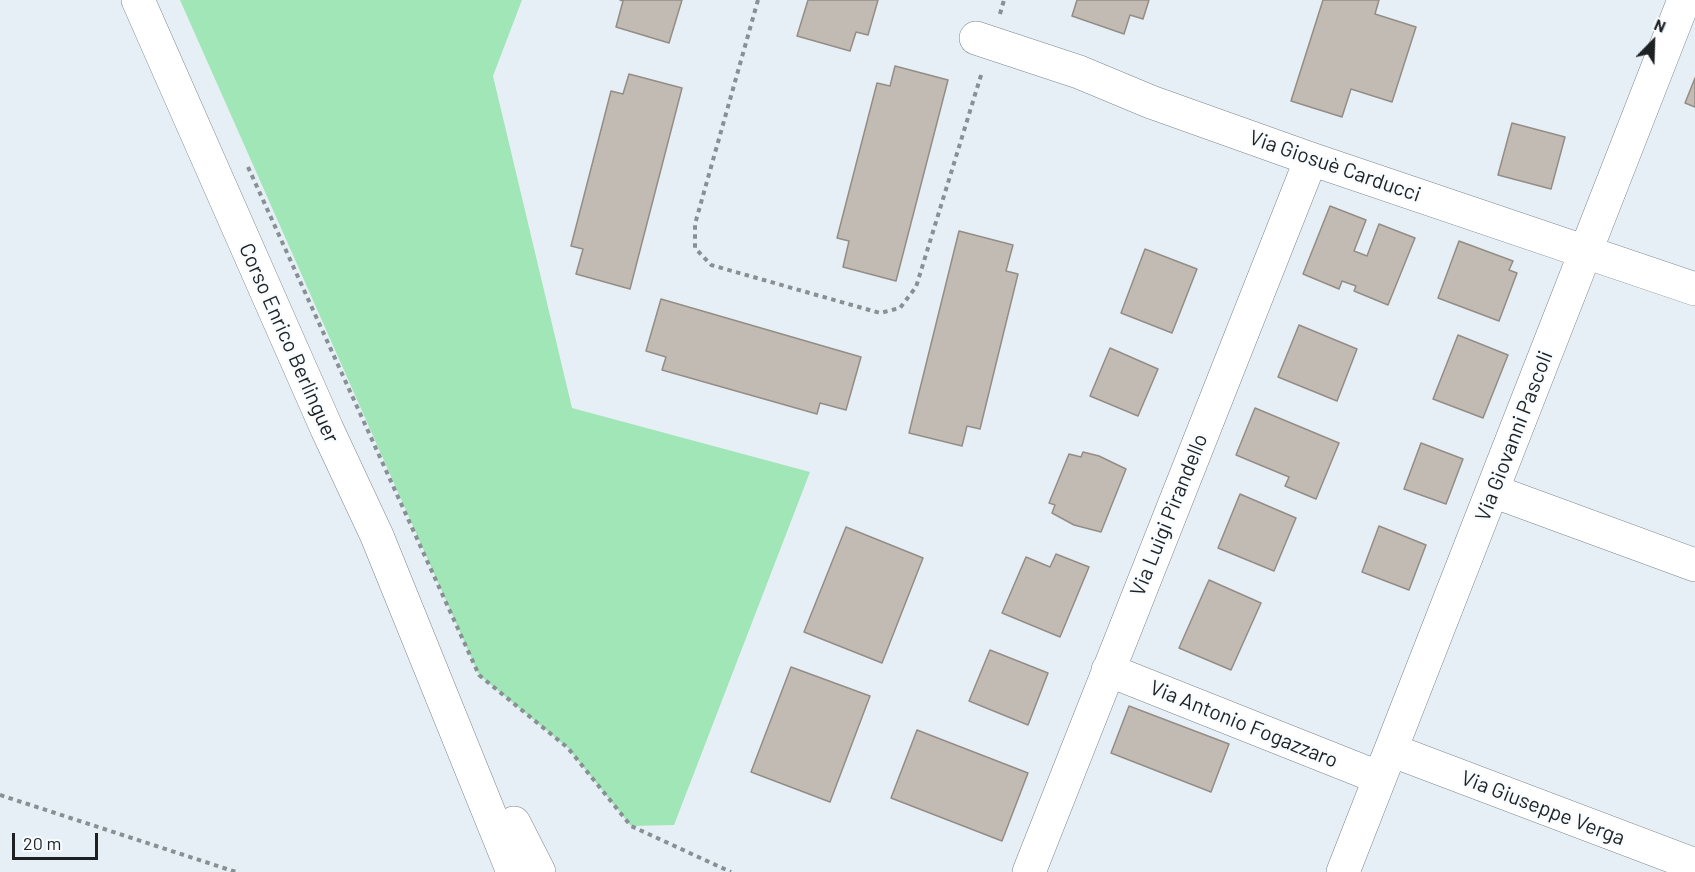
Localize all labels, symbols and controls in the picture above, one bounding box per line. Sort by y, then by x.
north arrow [1623,12,1683,72]
text: N [1652,14,1669,36]
street label: Via Giosuè Carducci [1246,125,1424,207]
street label: Corso Enrico Berlinguer [234,239,344,447]
street label: Via Giovanni Pascoli [1470,347,1558,525]
street label: Via Luigi Pirandello [1125,430,1213,600]
street label: Via Antonio Fogazzaro [1146,675,1342,773]
street label: Via Giuseppe Verga [1457,765,1629,851]
scale bar [15,821,100,859]
text: 20 m [23,832,61,854]

